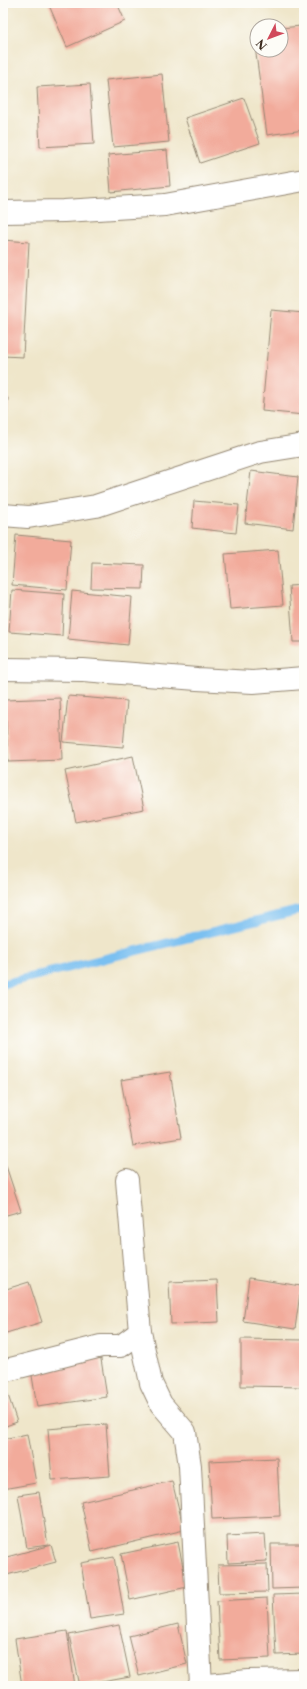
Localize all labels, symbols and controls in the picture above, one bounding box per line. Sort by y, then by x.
north arrow [249,18,289,58]
text: N [253,36,270,53]

